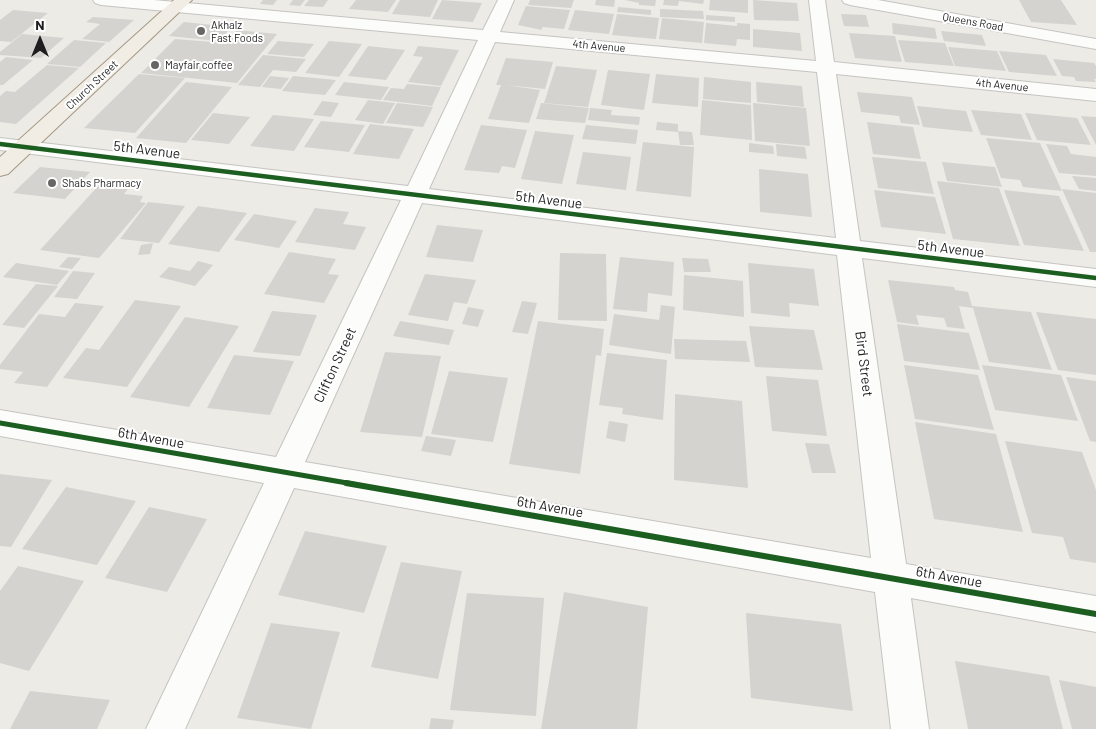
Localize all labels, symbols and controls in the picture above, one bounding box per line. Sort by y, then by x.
street label: Queens Road [941,10,1005,34]
north arrow [15,15,65,65]
text: N [35,16,45,33]
place label: Akhalz Fast Foods [211,18,263,44]
marker: Akhalz Fast Foods [195,25,207,37]
street label: 4th Avenue [572,37,626,55]
street label: Church Street [63,58,121,112]
place label: Mayfair coffee [165,58,232,72]
marker: Mayfair coffee [149,59,161,71]
street label: 4th Avenue [975,76,1029,94]
street label: 5th Avenue [113,138,181,162]
place label: Shabs Pharmacy [62,176,141,190]
marker: Shabs Pharmacy [46,177,58,189]
street label: 5th Avenue [515,188,583,212]
street label: 5th Avenue [917,237,985,261]
street label: Clifton Street [310,325,360,405]
street label: Bird Street [852,330,876,398]
street label: 6th Avenue [116,424,186,452]
street label: 6th Avenue [515,493,585,521]
street label: 6th Avenue [914,563,984,591]

